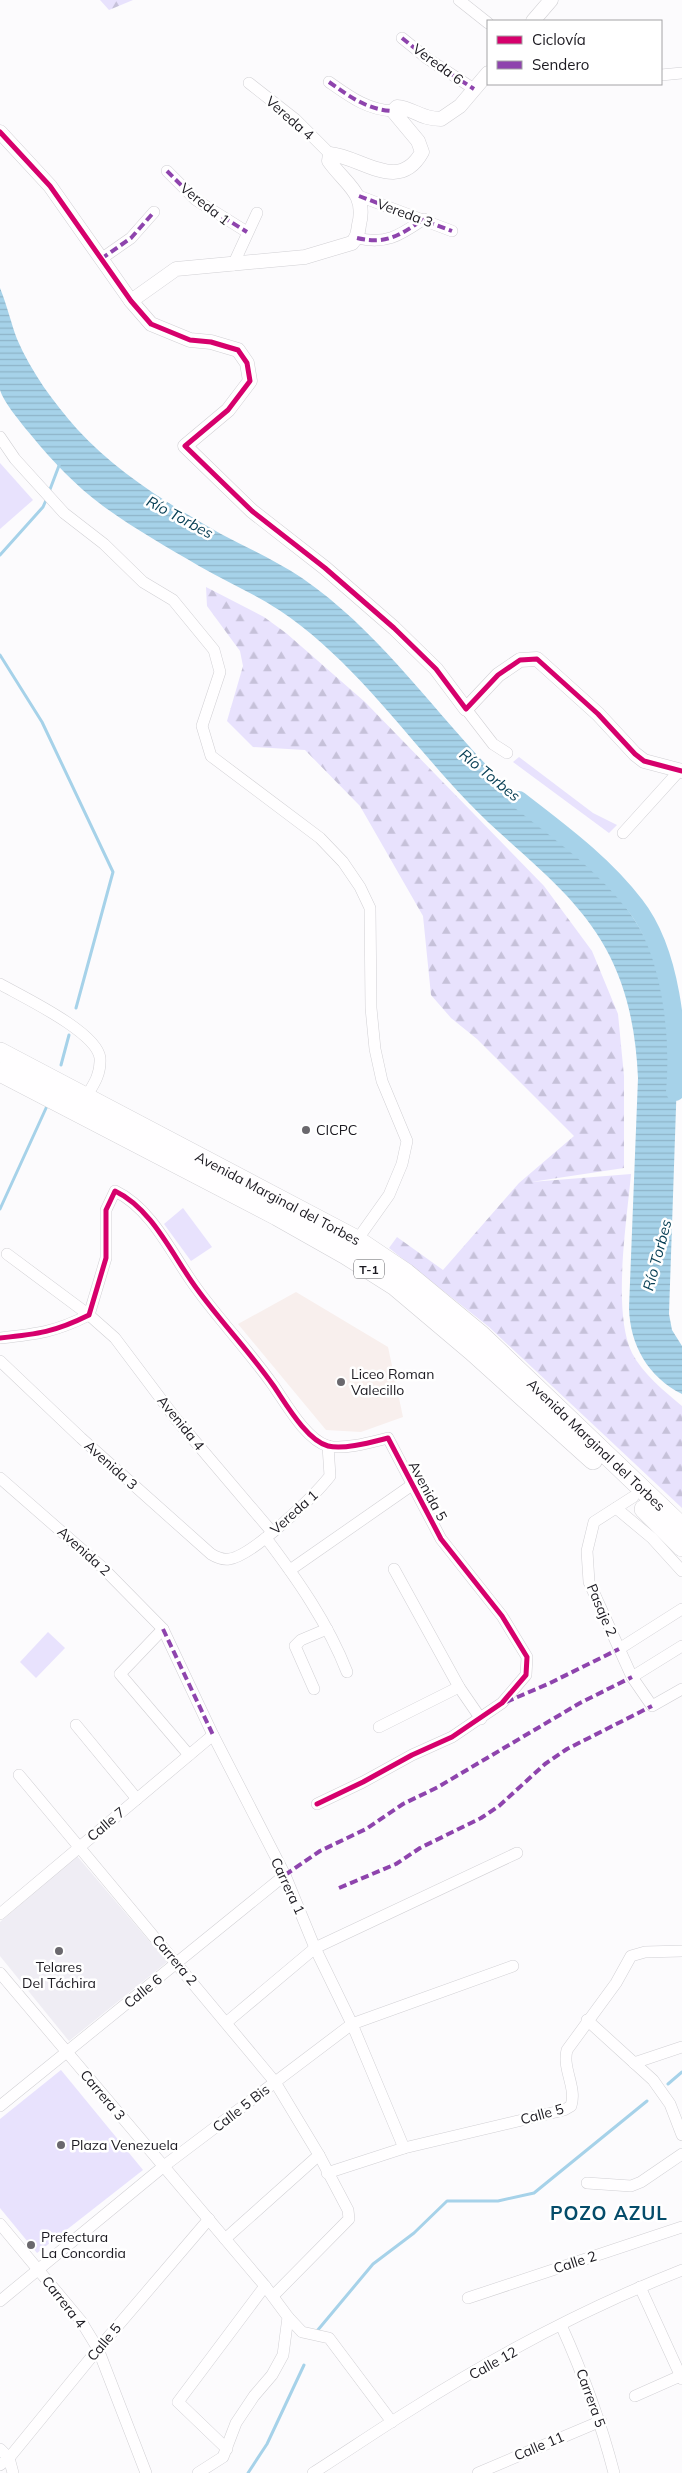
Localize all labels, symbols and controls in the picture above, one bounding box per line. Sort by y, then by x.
legend [487,20,662,85]
text: Ciclovía [532,30,586,49]
street label: Vereda 6 [409,40,467,88]
text: Sendero [532,55,589,74]
street label: Vereda 4 [262,92,318,144]
street label: Vereda 1 [177,179,233,229]
street label: Vereda 3 [375,195,435,231]
water label: Río Torbes [143,491,217,543]
water label: Río Torbes [456,745,524,805]
place label: CICPC [316,1121,357,1139]
marker: CICPC [300,1124,312,1136]
street label: Avenida Marginal del Torbes [192,1147,364,1249]
water label: Río Torbes [638,1217,676,1293]
road number: T-1 [354,1260,384,1278]
place label: Liceo Roman Valecillo [351,1365,434,1399]
street label: Avenida Marginal del Torbes [523,1375,669,1515]
marker: Liceo Roman Valecillo [335,1376,347,1388]
street label: Avenida 4 [153,1392,209,1454]
street label: Avenida 3 [81,1436,141,1494]
street label: Avenida 5 [405,1458,451,1524]
street label: Vereda 1 [266,1486,322,1538]
street label: Avenida 2 [54,1522,114,1580]
street label: Pasaje 2 [583,1581,621,1639]
street label: Calle 7 [83,1803,129,1845]
street label: Carrera 1 [267,1855,309,1917]
street label: Carrera 2 [149,1931,201,1989]
marker: Telares Del Táchira [53,1945,65,1957]
place label: Telares Del Táchira [22,1958,96,1992]
street label: Calle 6 [120,1970,166,2012]
street label: Carrera 3 [77,2066,129,2124]
street label: Calle 5 Bis [209,2080,273,2136]
street label: Calle 5 [518,2100,566,2128]
place label: Plaza Venezuela [71,2136,178,2154]
marker: Plaza Venezuela [55,2139,67,2151]
district label: POZO AZUL [550,2201,668,2225]
place label: Prefectura La Concordia [41,2228,126,2262]
marker: Prefectura La Concordia [25,2239,37,2251]
street label: Calle 2 [551,2247,599,2277]
street label: Carrera 4 [38,2272,90,2332]
street label: Calle 5 [83,2319,125,2365]
street label: Calle 12 [466,2342,520,2384]
street label: Carrera 5 [572,2366,610,2430]
street label: Calle 11 [511,2427,567,2465]

